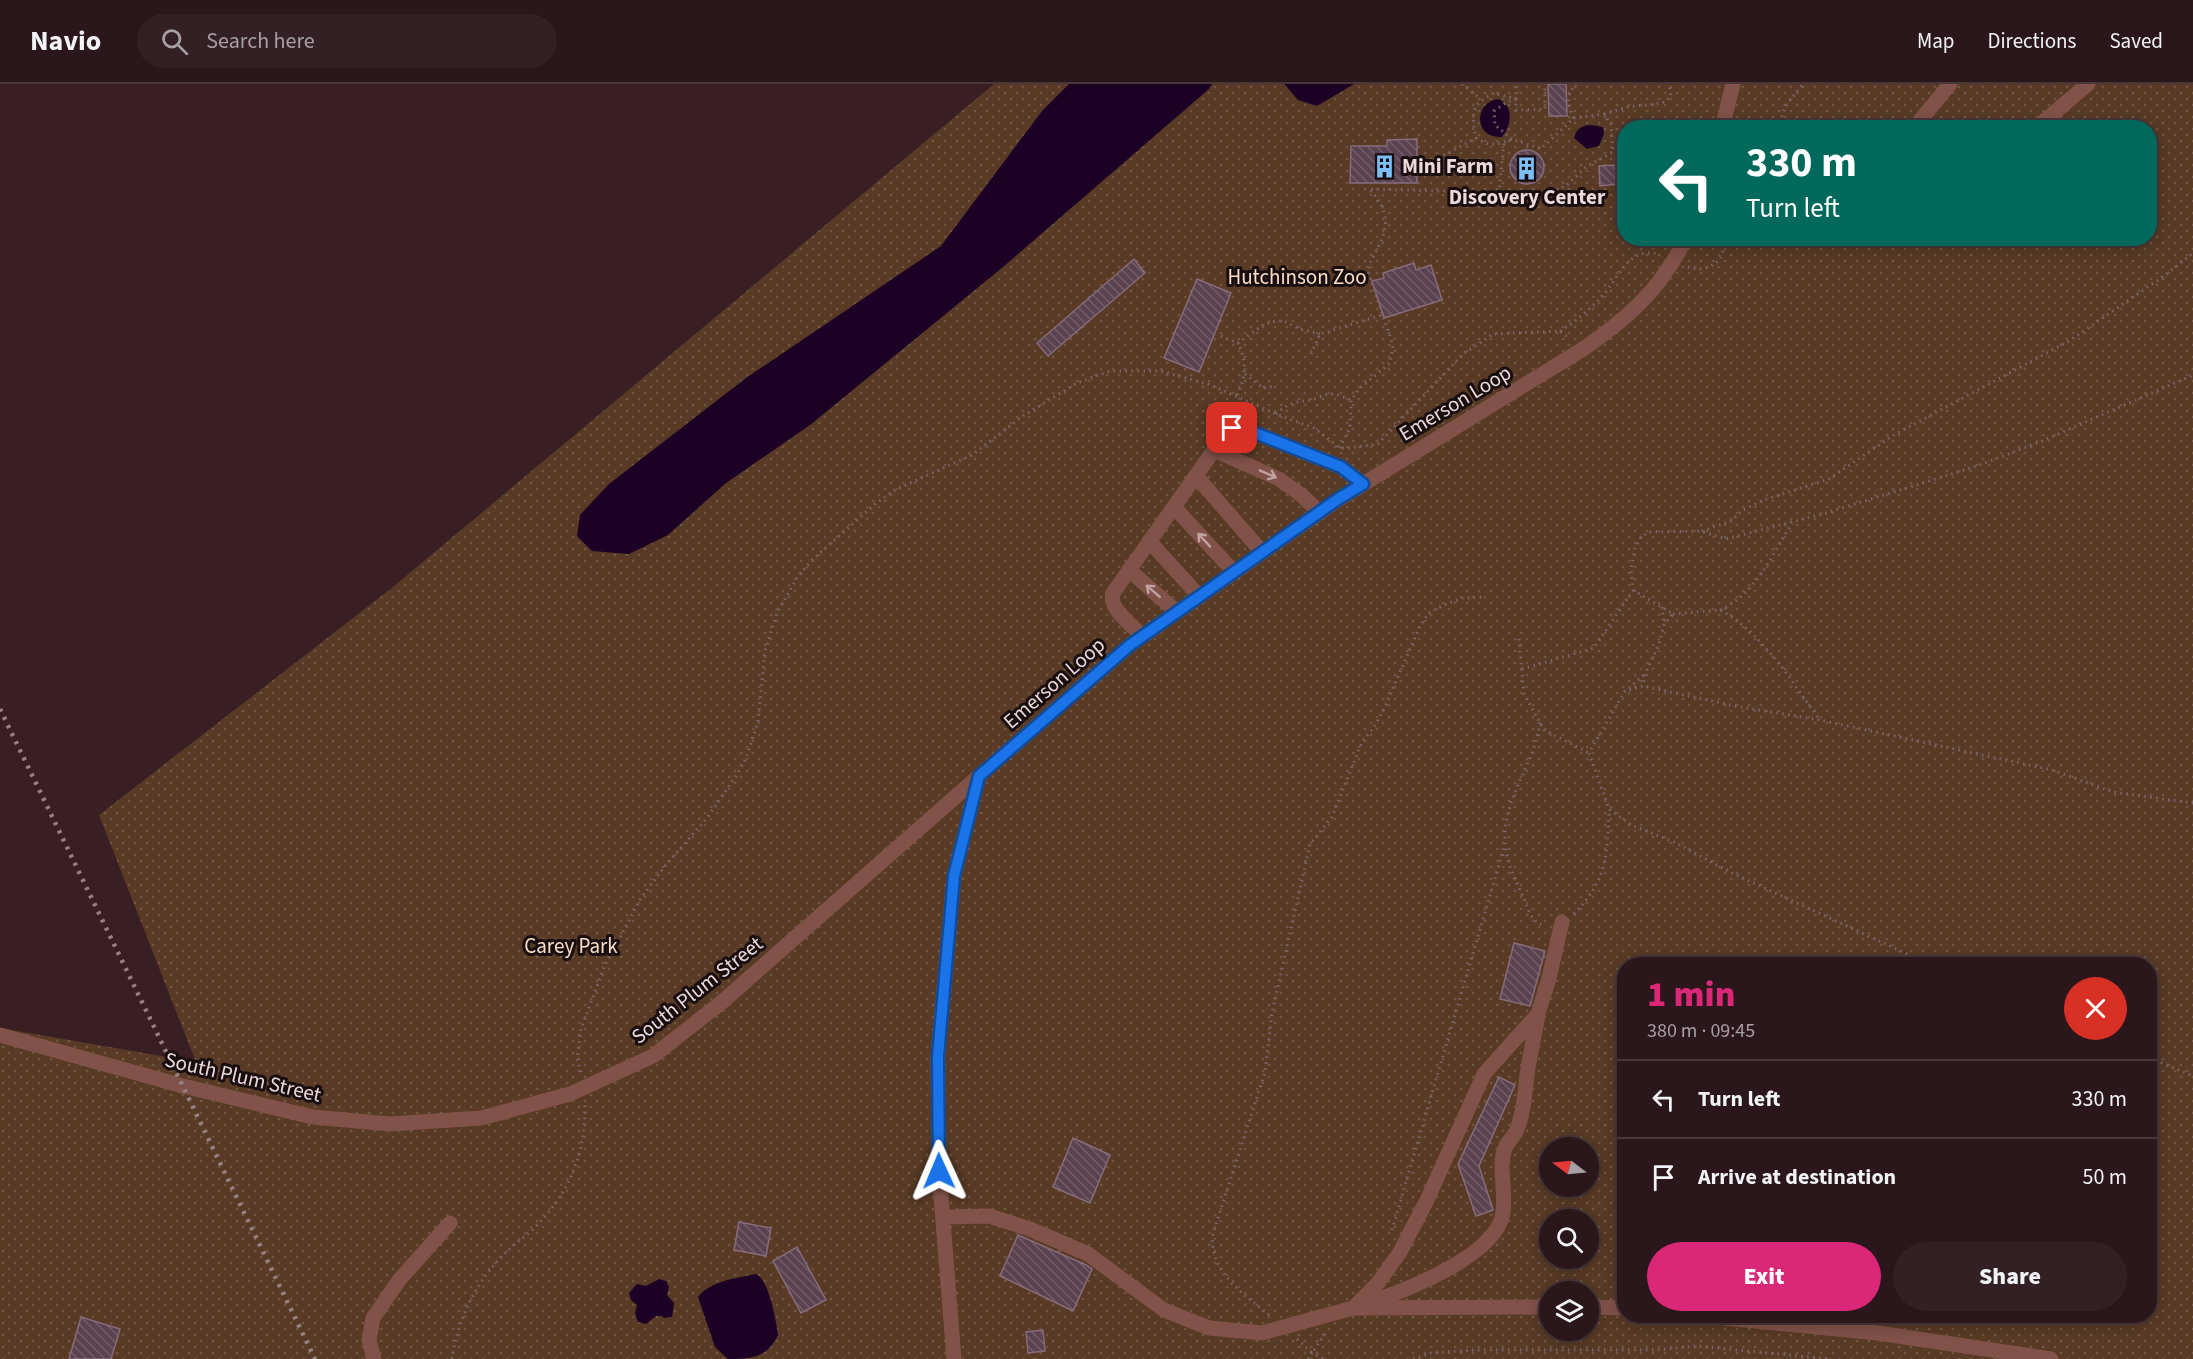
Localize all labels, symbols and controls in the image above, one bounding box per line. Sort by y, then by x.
search box [137,14,557,68]
text: Navio [30,21,101,61]
icon: search [158,25,191,58]
text: Search here [206,25,315,57]
text: Map [1917,26,1955,56]
text: Directions [1988,26,2076,56]
text: Saved [2109,26,2163,56]
text: 330 m [1746,133,1857,193]
icon: left [1647,144,1725,222]
place label: Mini Farm [1402,151,1493,181]
building icon: Mini Farm [1371,153,1397,179]
building icon: Discovery Center [1514,156,1540,182]
place label: Discovery Center [1449,182,1606,212]
text: Turn left [1746,189,1840,228]
park label: Hutchinson Zoo [1227,262,1367,292]
street label: Emerson Loop [1393,358,1517,448]
pin [1206,402,1257,453]
icon: arrive [1215,411,1248,444]
one-way arrow [1258,468,1276,480]
one-way arrow [1197,533,1211,548]
one-way arrow [1146,584,1161,598]
street label: Emerson Loop [996,630,1112,736]
street label: South Plum Street [625,929,769,1051]
park label: Carey Park [524,931,618,961]
text: 1 min [1647,969,1735,1020]
button: close [2064,977,2127,1040]
text: 380 m · 09:45 [1647,1017,1755,1045]
street label: South Plum Street [162,1044,324,1110]
icon: left [1647,1083,1680,1116]
text: Turn left [1698,1083,1780,1115]
text: 330 m [2072,1083,2127,1115]
north arrow [1539,1137,1599,1197]
map controls [1539,1137,1599,1341]
position arrow [907,1139,971,1203]
icon: arrive [1647,1161,1680,1194]
text: Arrive at destination [1698,1161,1896,1193]
text: 50 m [2082,1161,2127,1193]
button: search [1539,1209,1599,1269]
button: Exit [1647,1242,1881,1311]
button: Share [1893,1242,2127,1311]
button: layers [1539,1281,1599,1341]

